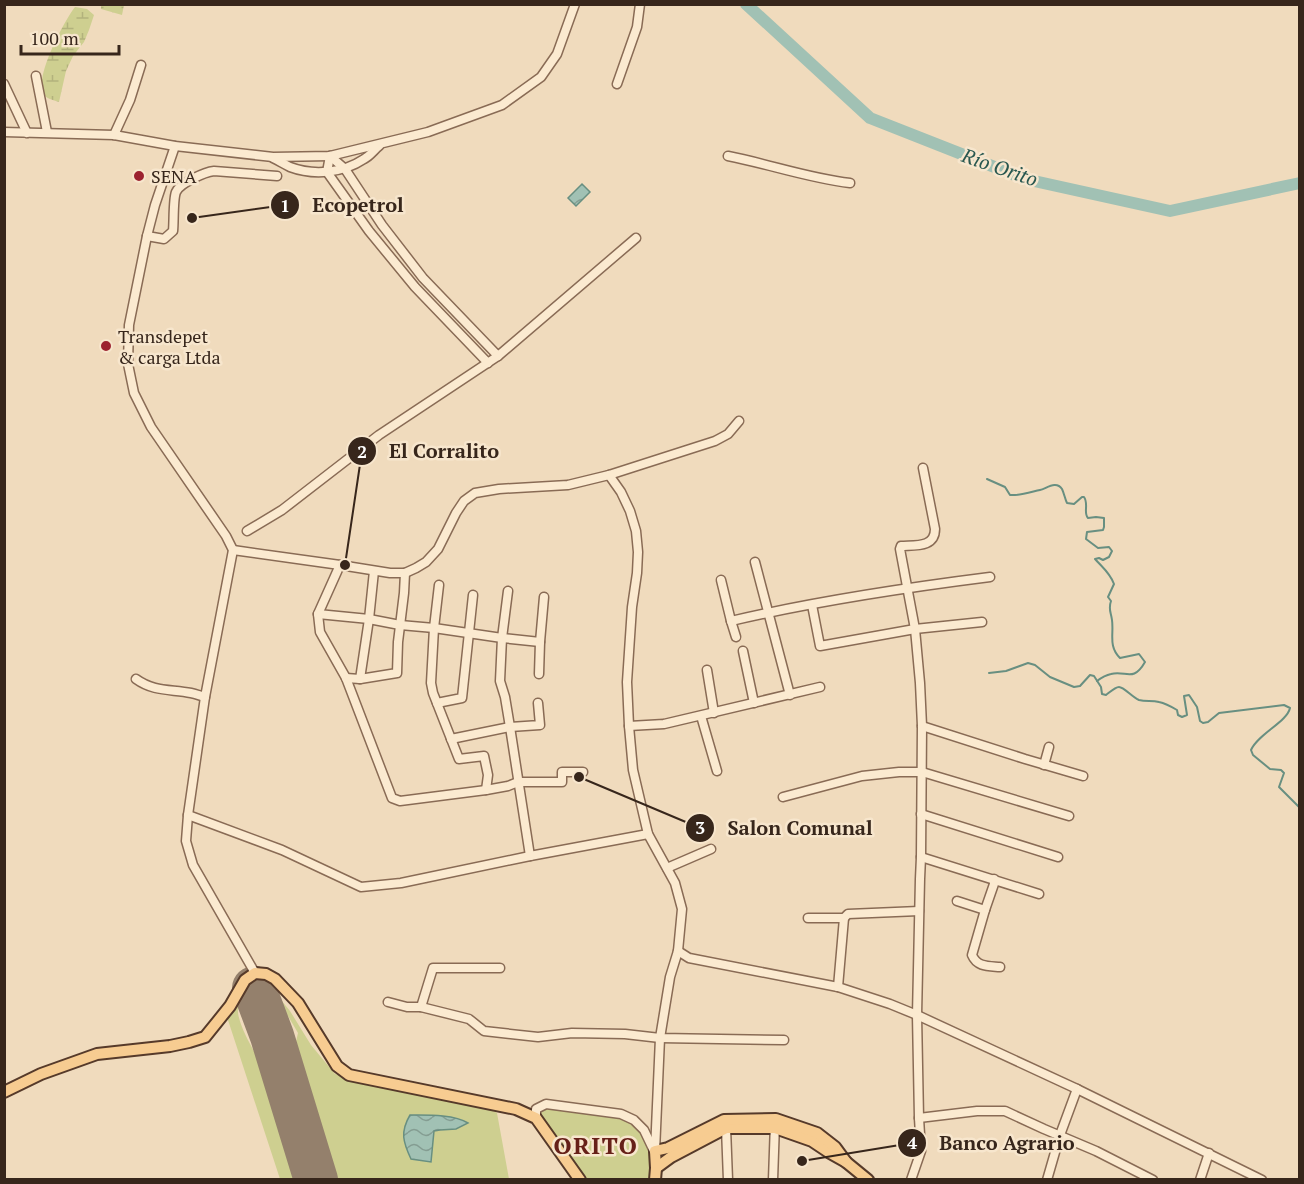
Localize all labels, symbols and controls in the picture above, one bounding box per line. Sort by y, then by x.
scale bar [21,18,118,56]
text: 100 m [30,26,79,50]
water label: Río Orito [958,141,1041,192]
place label: SENA [151,164,197,188]
marker: SENA [132,169,146,183]
callout: Ecopetrol [270,186,415,224]
text: Ecopetrol [312,191,404,218]
text: 1 [280,193,290,217]
place label: Transdepet & carga Ltda [118,324,221,369]
marker: Transdepet & carga Ltda [99,339,113,353]
callout: El Corralito [347,432,511,470]
text: El Corralito [389,437,499,464]
text: 2 [357,439,367,463]
callout: Salon Comunal [685,809,884,847]
text: Salon Comunal [727,814,873,841]
text: 3 [695,815,705,839]
callout: Banco Agrario [897,1124,1086,1162]
district label: ORITO [554,1129,638,1161]
text: Banco Agrario [939,1129,1075,1156]
text: 4 [907,1130,918,1154]

